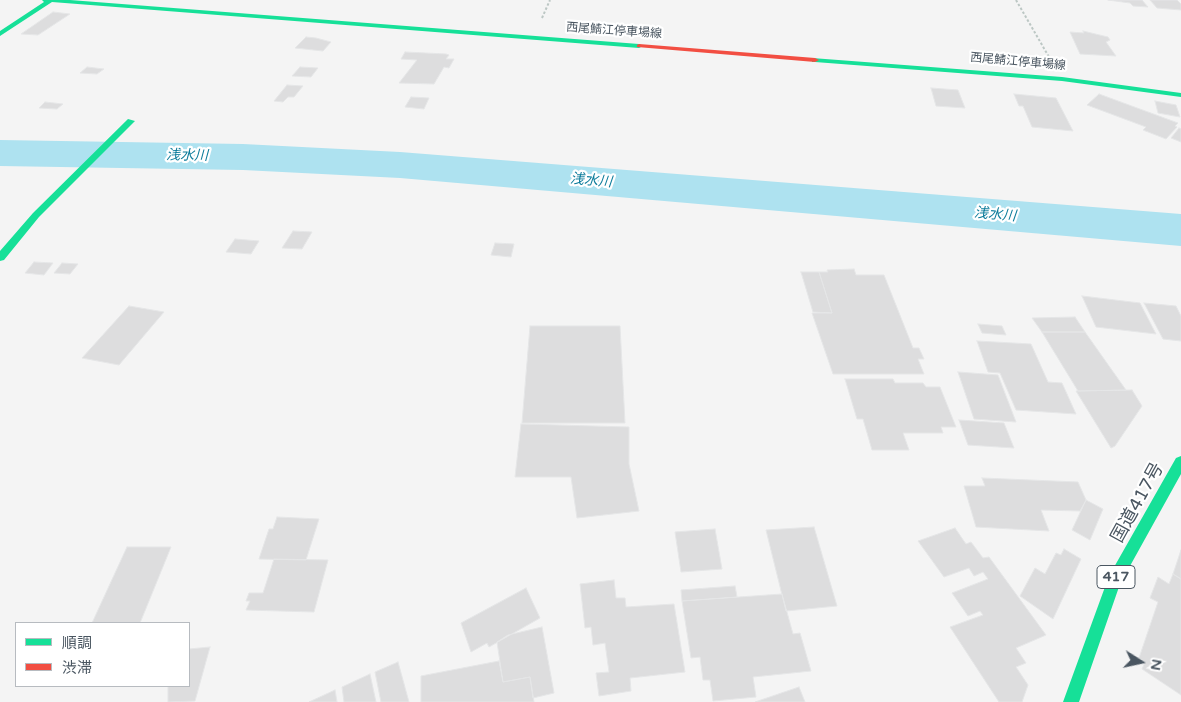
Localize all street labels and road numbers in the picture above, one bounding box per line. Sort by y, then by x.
street label: 西尾鯖江停車場線 [566,20,662,42]
street label: 西尾鯖江停車場線 [970,51,1066,73]
street label: 国道417号 [1107,459,1169,547]
road number: 417 [1097,566,1135,588]

